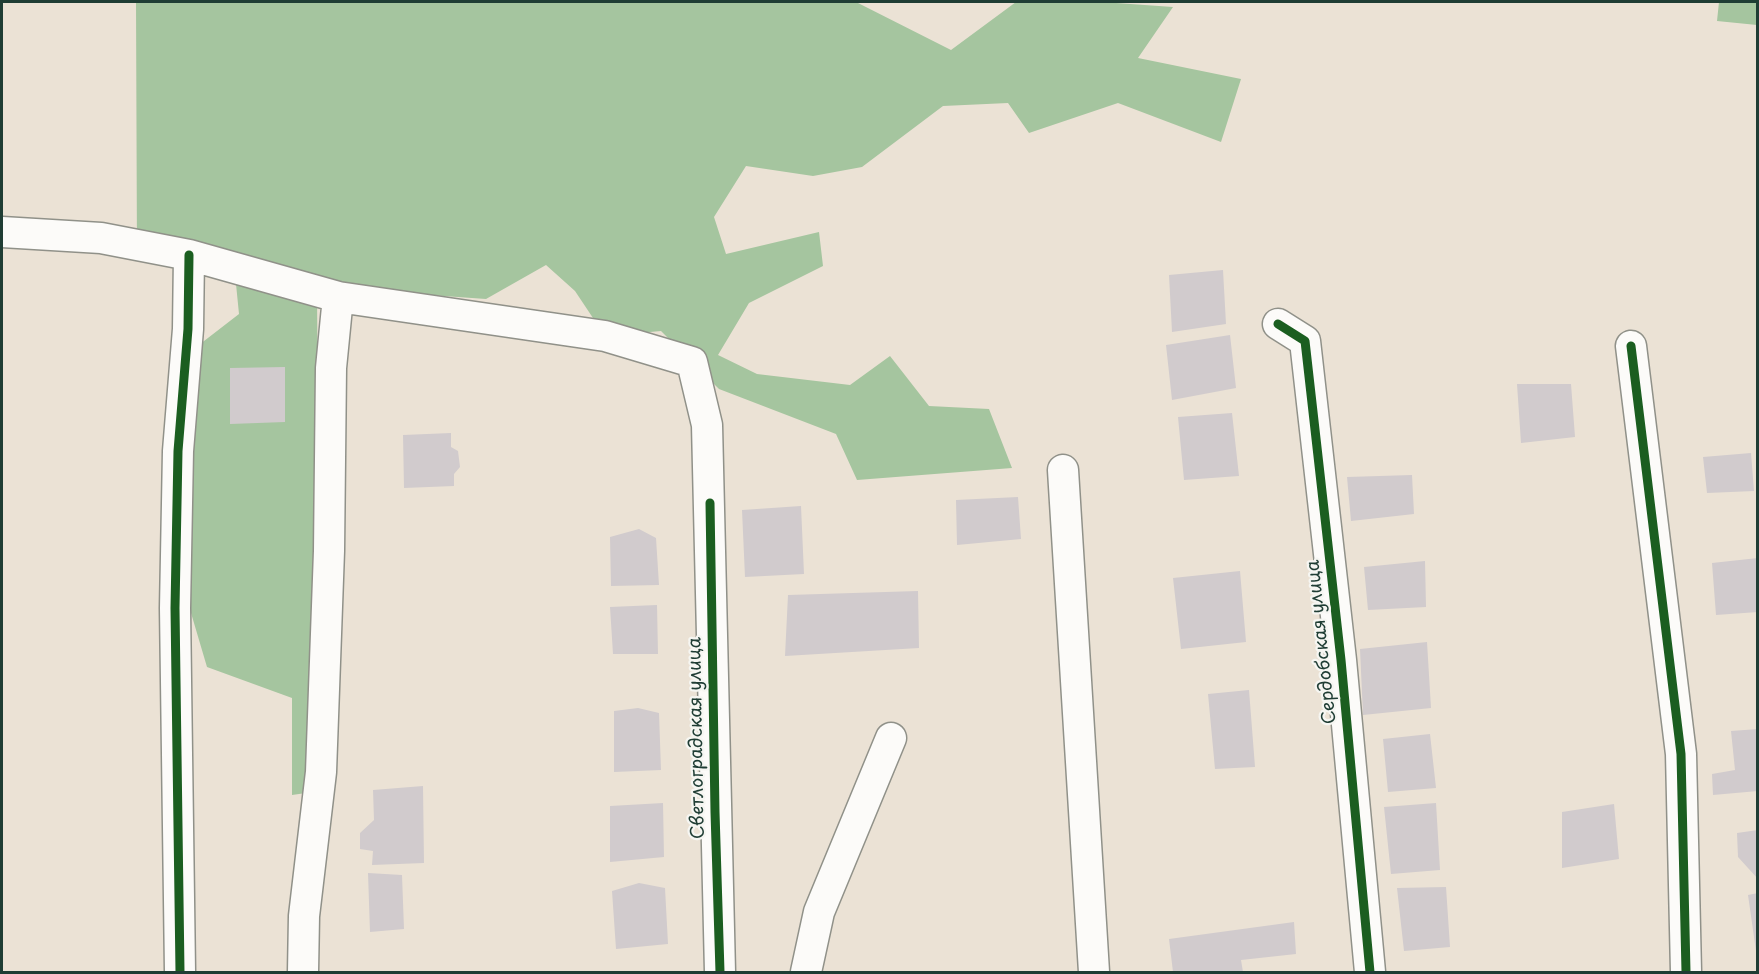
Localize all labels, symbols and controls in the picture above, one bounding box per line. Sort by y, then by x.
street label: Сердобская улица [1303,559,1341,725]
street label: Светлоградская улица [684,637,710,839]

